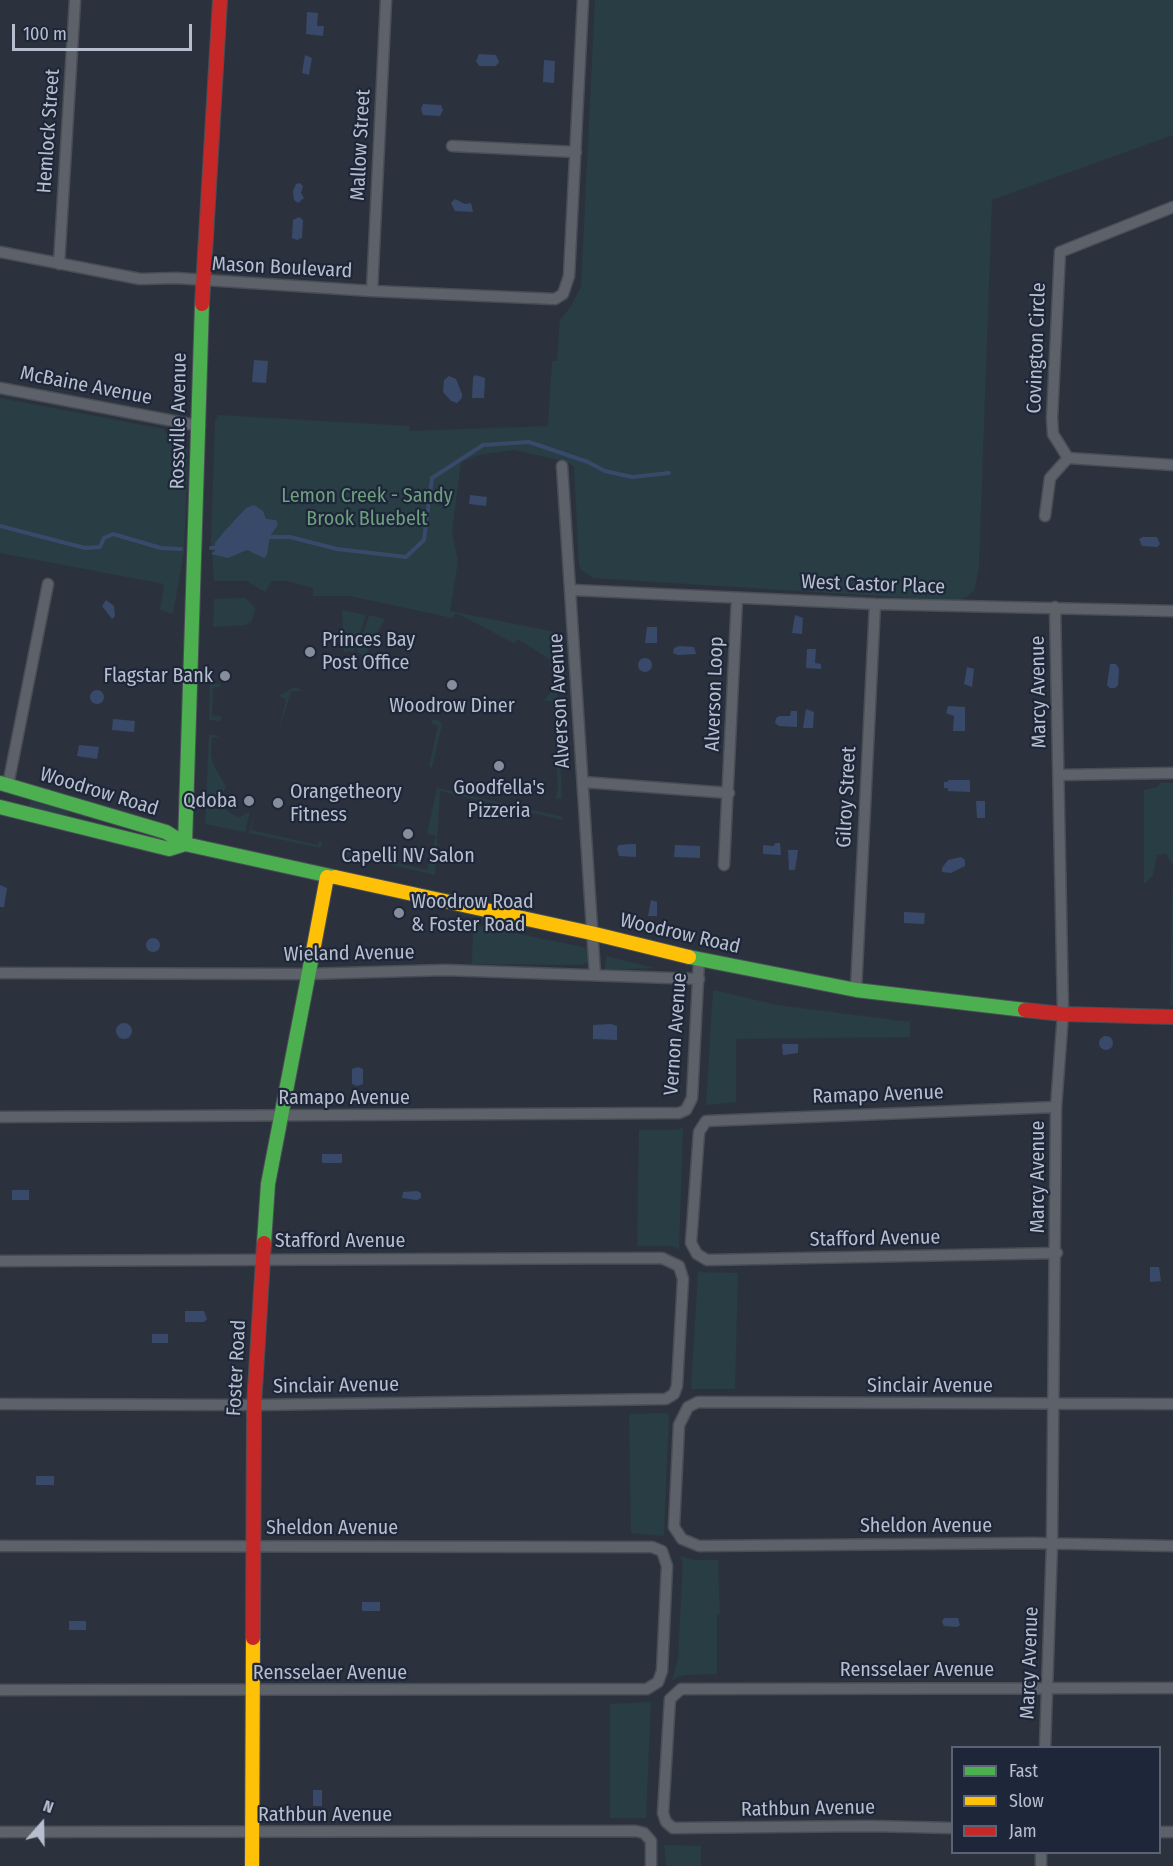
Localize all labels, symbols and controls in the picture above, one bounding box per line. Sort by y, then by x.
scale bar [15,12,195,50]
text: 100 m [23,23,67,45]
street label: Hemlock Street [33,68,65,194]
street label: Mallow Street [346,89,376,201]
street label: Mason Boulevard [211,252,353,284]
street label: Covington Circle [1023,282,1051,414]
street label: Rossville Avenue [166,352,192,490]
street label: McBaine Avenue [18,361,154,411]
park label: Lemon Creek - Sandy Brook Bluebelt [281,484,453,531]
street label: West Castor Place [800,570,946,600]
place label: Princes Bay Post Office [322,628,415,675]
street label: Alverson Avenue [544,633,576,769]
street label: Marcy Avenue [1026,635,1052,749]
street label: Alverson Loop [701,636,729,752]
marker: Princes Bay Post Office [303,645,317,659]
place label: Flagstar Bank [103,664,213,688]
marker: Flagstar Bank [218,669,232,683]
marker: Woodrow Diner [445,678,459,692]
place label: Woodrow Diner [389,694,515,718]
street label: Gilroy Street [832,746,862,848]
marker: Goodfella's Pizzeria [492,759,506,773]
street label: Woodrow Road [37,763,161,821]
place label: Goodfella's Pizzeria [453,776,545,823]
place label: Orangetheory Fitness [290,780,402,827]
place label: Qdoba [183,789,237,813]
marker: Qdoba [242,794,256,808]
marker: Orangetheory Fitness [271,796,285,810]
marker: Capelli NV Salon [401,827,415,841]
place label: Capelli NV Salon [341,844,475,868]
place label: Woodrow Road & Foster Road [411,890,534,937]
marker: Woodrow Road & Foster Road [392,906,406,920]
street label: Woodrow Road [618,909,742,959]
street label: Wieland Avenue [283,941,415,967]
street label: Vernon Avenue [660,972,692,1096]
street label: Ramapo Avenue [812,1081,944,1109]
street label: Ramapo Avenue [278,1086,410,1110]
street label: Marcy Avenue [1026,1121,1050,1233]
street label: Stafford Avenue [809,1226,941,1252]
street label: Stafford Avenue [275,1229,405,1253]
street label: Foster Road [222,1319,252,1417]
street label: Sinclair Avenue [273,1373,399,1399]
street label: Sinclair Avenue [867,1374,993,1398]
street label: Sheldon Avenue [860,1514,992,1538]
street label: Sheldon Avenue [266,1516,398,1540]
street label: Marcy Avenue [1016,1606,1044,1720]
street label: Rensselaer Avenue [840,1658,994,1682]
street label: Rensselaer Avenue [253,1661,407,1685]
legend [951,1746,1161,1854]
text: Fast [1009,1760,1038,1782]
text: Slow [1009,1790,1044,1812]
north arrow [12,1794,72,1854]
text: N [41,1796,56,1817]
street label: Rathbun Avenue [741,1796,875,1822]
street label: Rathbun Avenue [258,1803,392,1827]
text: Jam [1009,1820,1037,1842]

